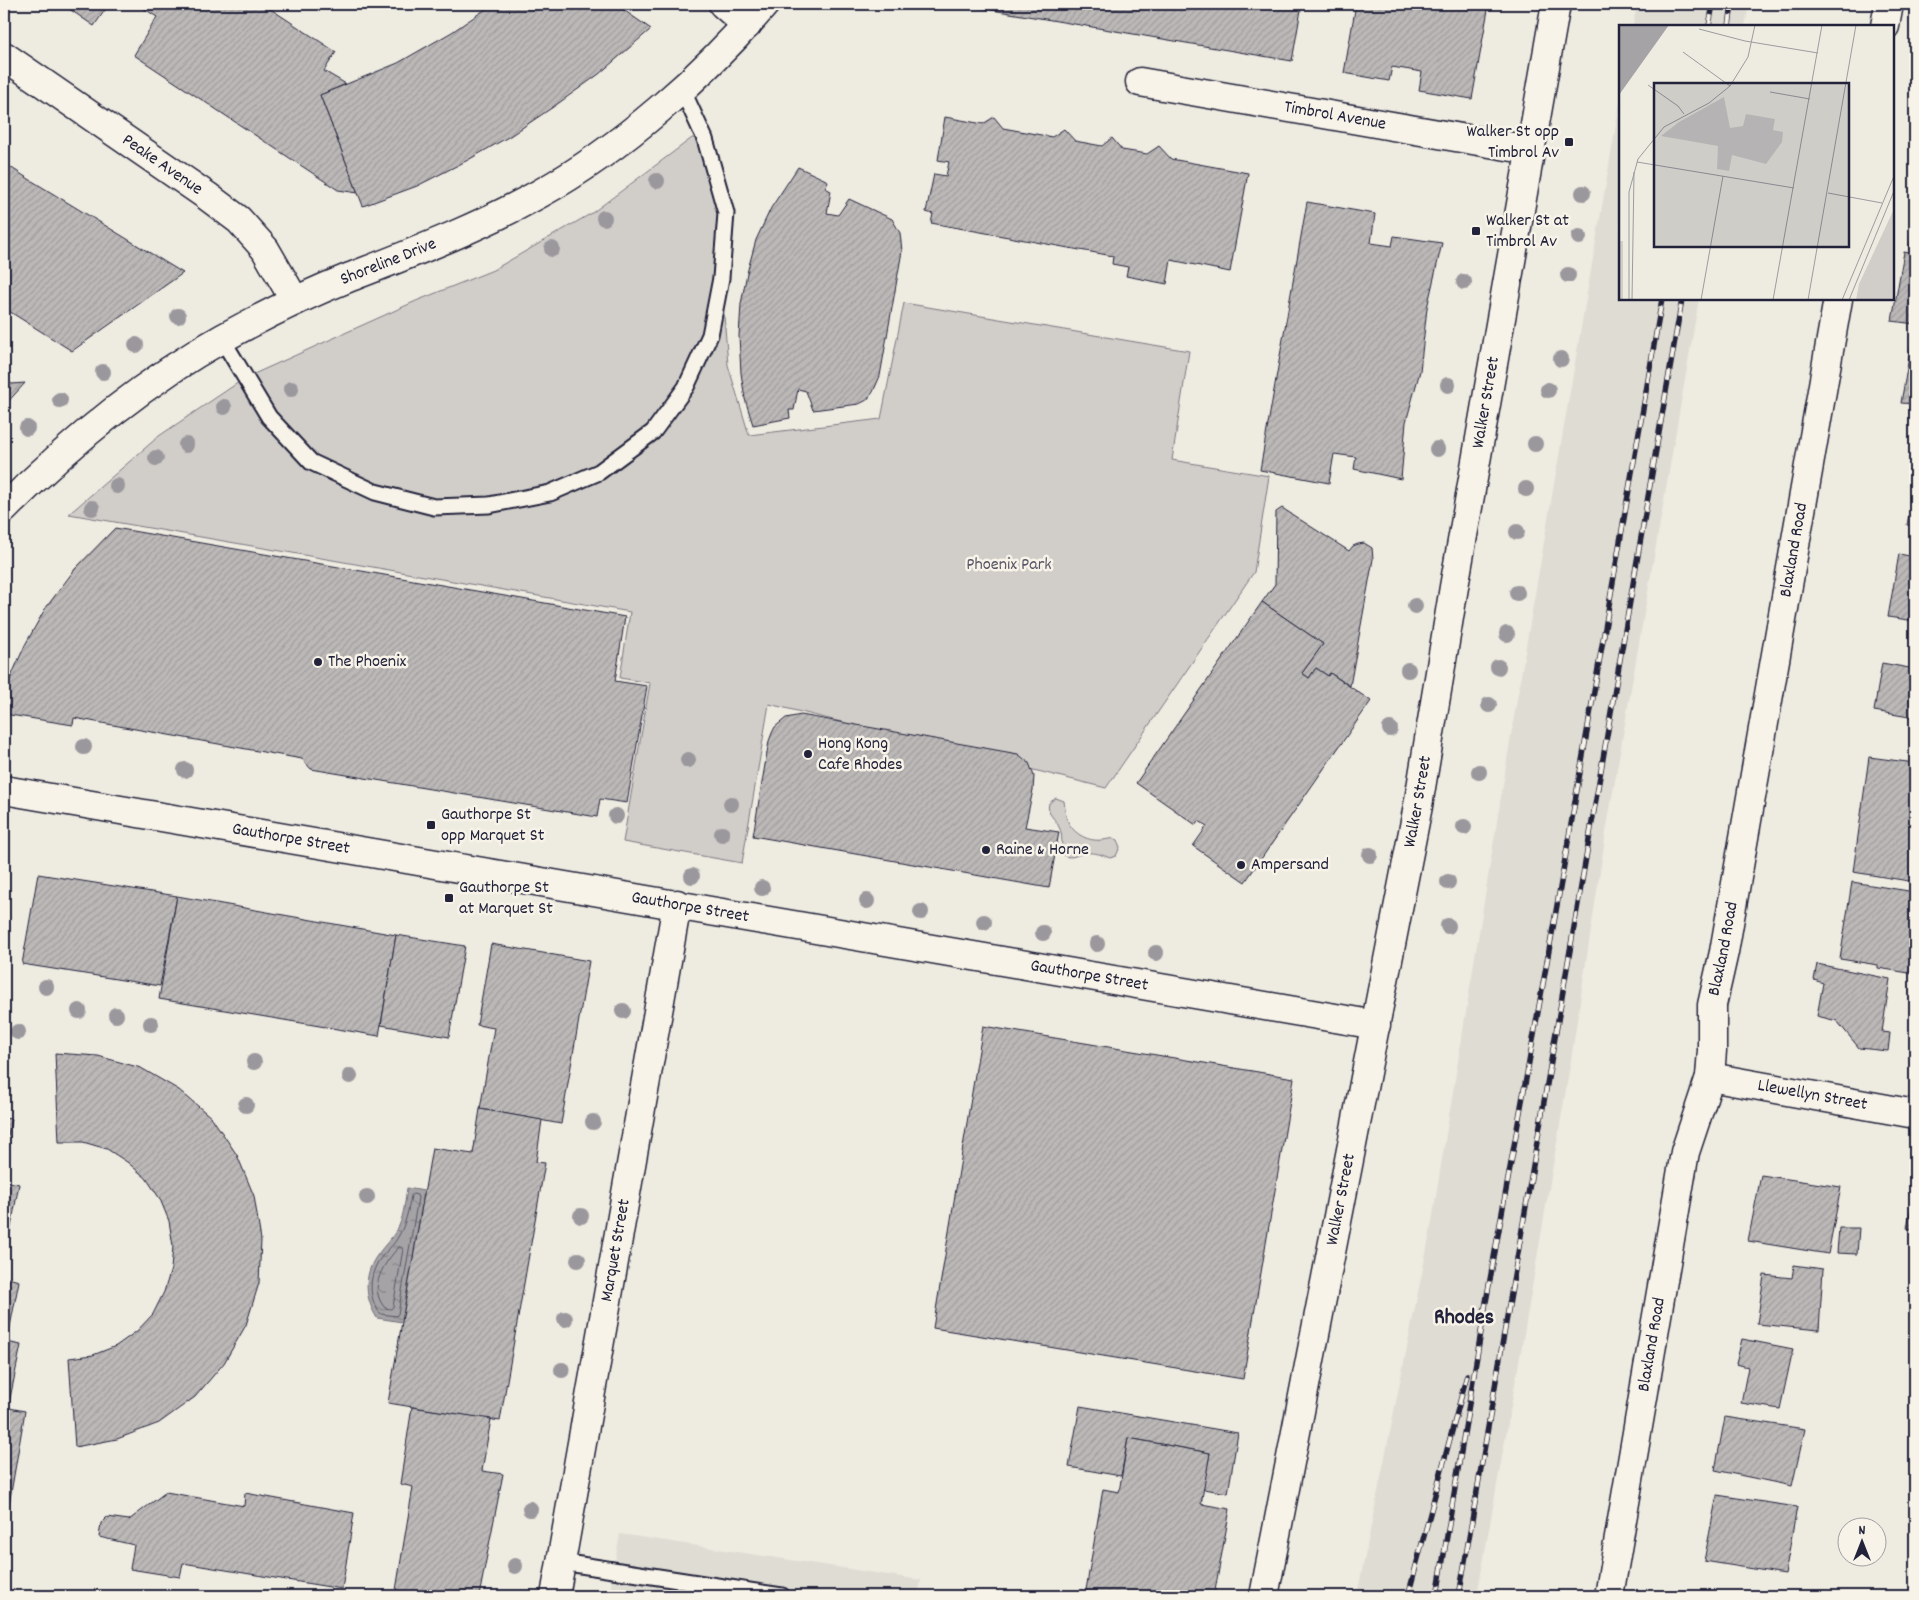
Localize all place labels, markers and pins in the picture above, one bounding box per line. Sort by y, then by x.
place label: Walker St opp Timbrol Av [1467,120,1559,166]
marker: Walker St opp Timbrol Av [1563,136,1575,148]
place label: Walker St at Timbrol Av [1486,209,1569,255]
marker: Walker St at Timbrol Av [1470,225,1482,237]
place label: The Phoenix [328,650,406,675]
marker: The Phoenix [312,656,324,668]
place label: Hong Kong Cafe Rhodes [818,732,903,778]
marker: Hong Kong Cafe Rhodes [802,748,814,760]
place label: Gauthorpe St opp Marquet St [441,803,545,849]
marker: Gauthorpe St opp Marquet St [425,819,437,831]
place label: Raine & Horne [996,838,1089,863]
marker: Raine & Horne [980,844,992,856]
place label: Ampersand [1251,853,1329,878]
marker: Ampersand [1235,859,1247,871]
place label: Gauthorpe St at Marquet St [459,876,553,922]
marker: Gauthorpe St at Marquet St [443,892,455,904]

